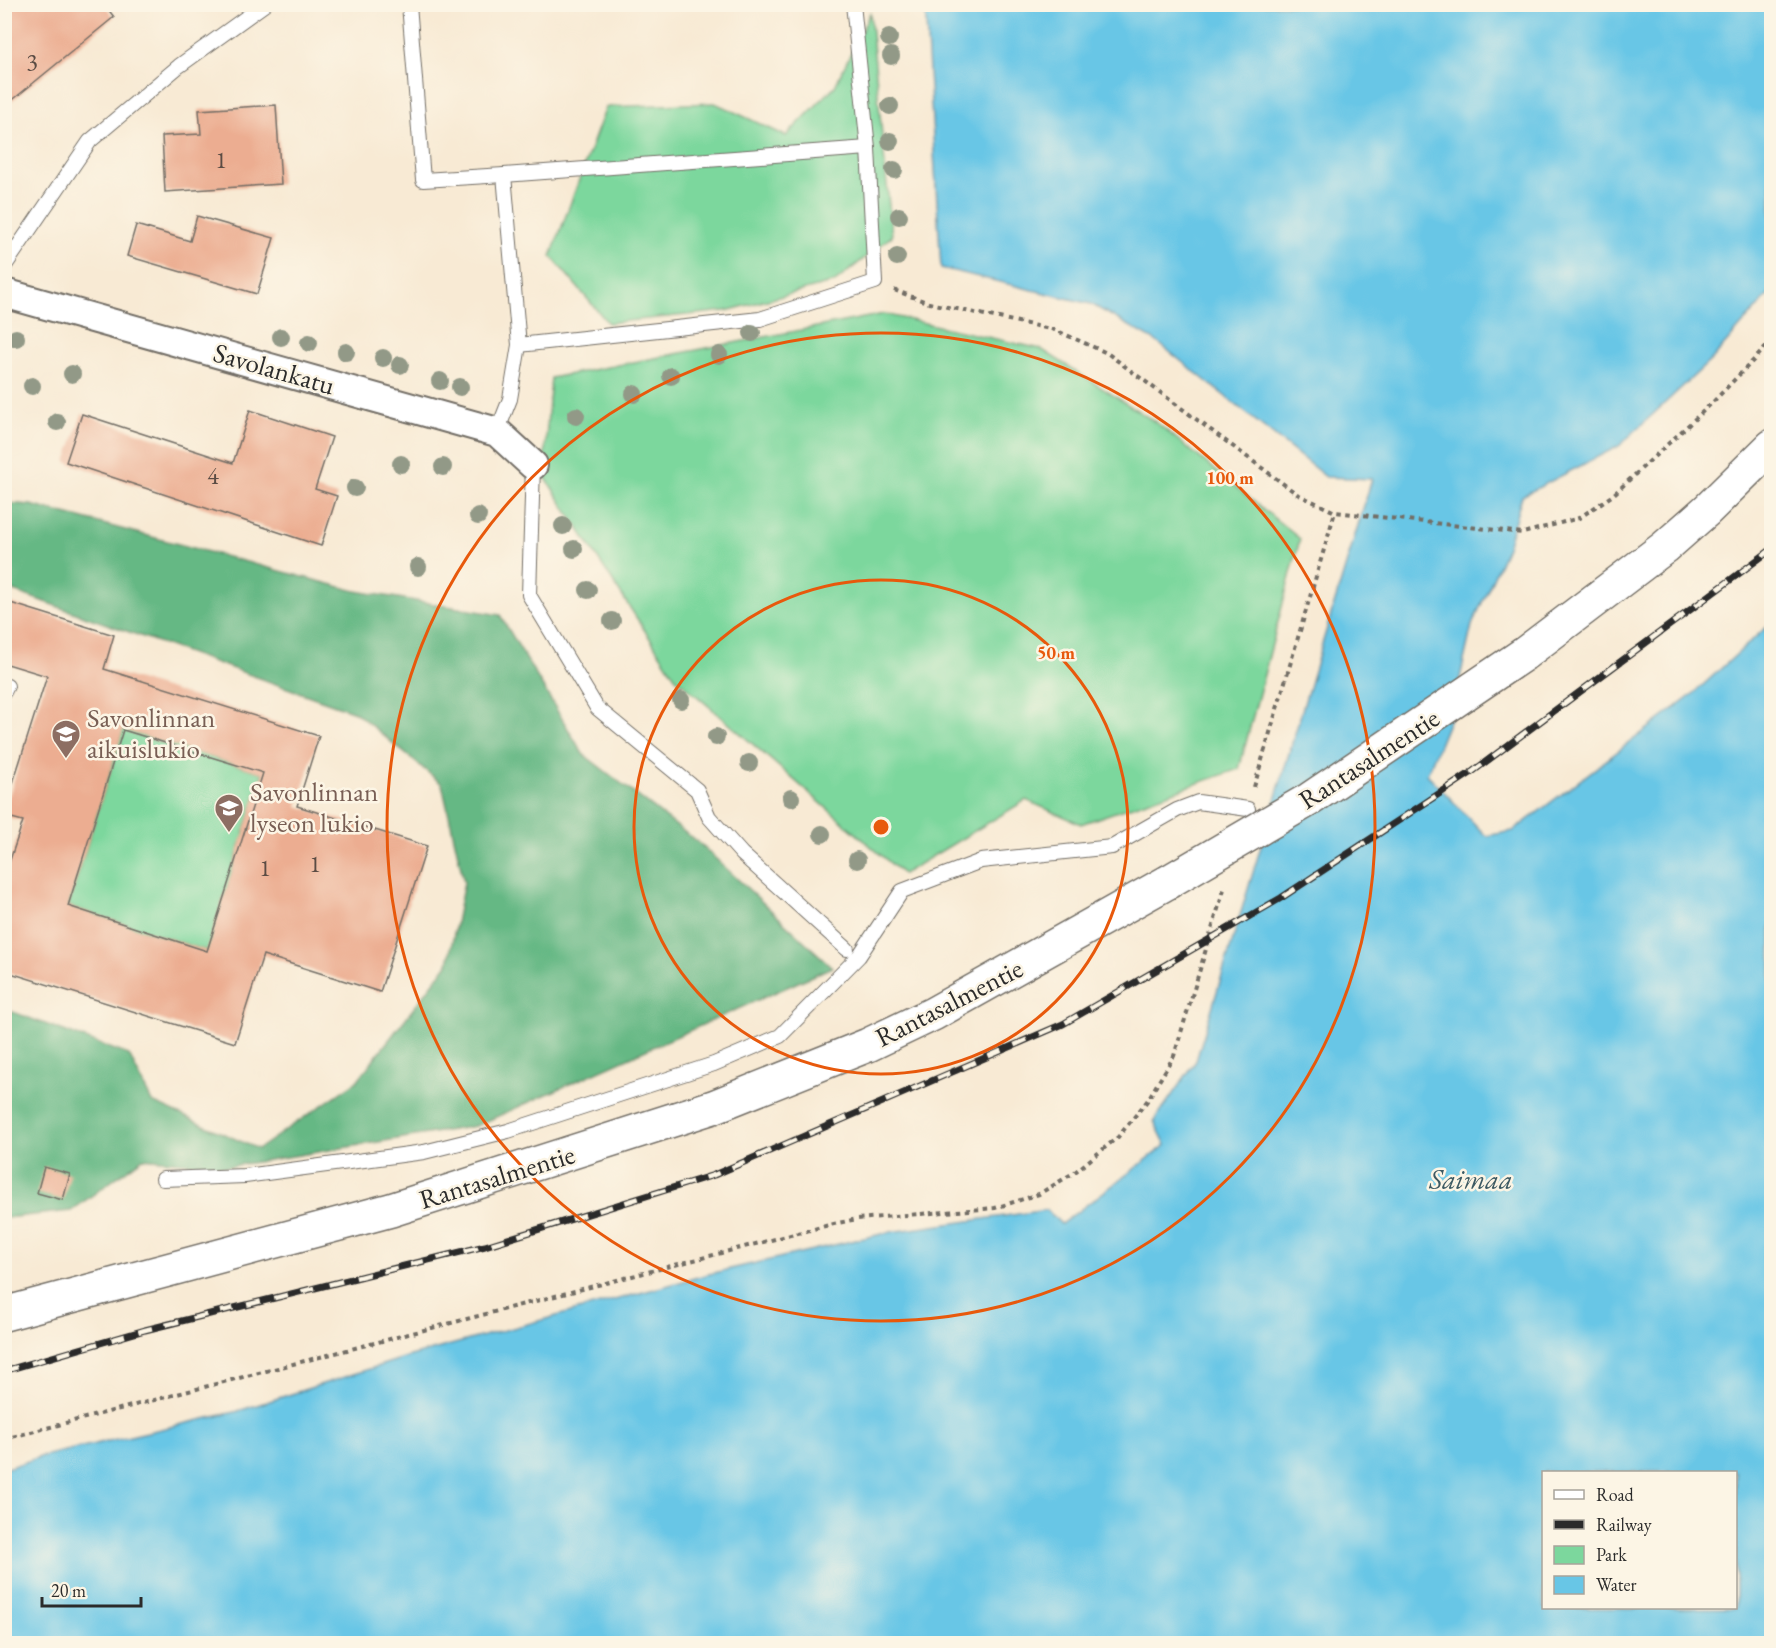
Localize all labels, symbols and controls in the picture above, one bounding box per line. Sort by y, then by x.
house number: 3 [26,46,38,77]
house number: 1 [215,144,227,175]
street label: Savolankatu [209,335,339,403]
house number: 4 [207,460,219,491]
text: 100 m [1206,466,1254,489]
text: 50 m [1037,641,1075,664]
place label: Savonlinnan aikuislukio [87,700,215,766]
street label: Rantasalmentie [1292,700,1446,817]
school or university icon: Savonlinnan aikuislukio [50,718,82,760]
place label: Savonlinnan lyseon lukio [250,774,378,840]
school or university icon: Savonlinnan lyseon lukio [213,792,245,834]
centre of rings [871,817,891,837]
house number: 1 [309,848,321,879]
house number: 1 [259,852,271,883]
street label: Rantasalmentie [869,950,1028,1055]
street label: Rantasalmentie [415,1136,579,1217]
water label: Saimaa [1428,1161,1513,1197]
legend [1542,1471,1737,1609]
text: Road [1596,1483,1635,1506]
text: Railway [1596,1513,1652,1536]
text: Park [1596,1543,1627,1566]
scale bar [42,1570,141,1608]
text: Water [1596,1573,1637,1596]
text: 20 m [51,1579,86,1602]

